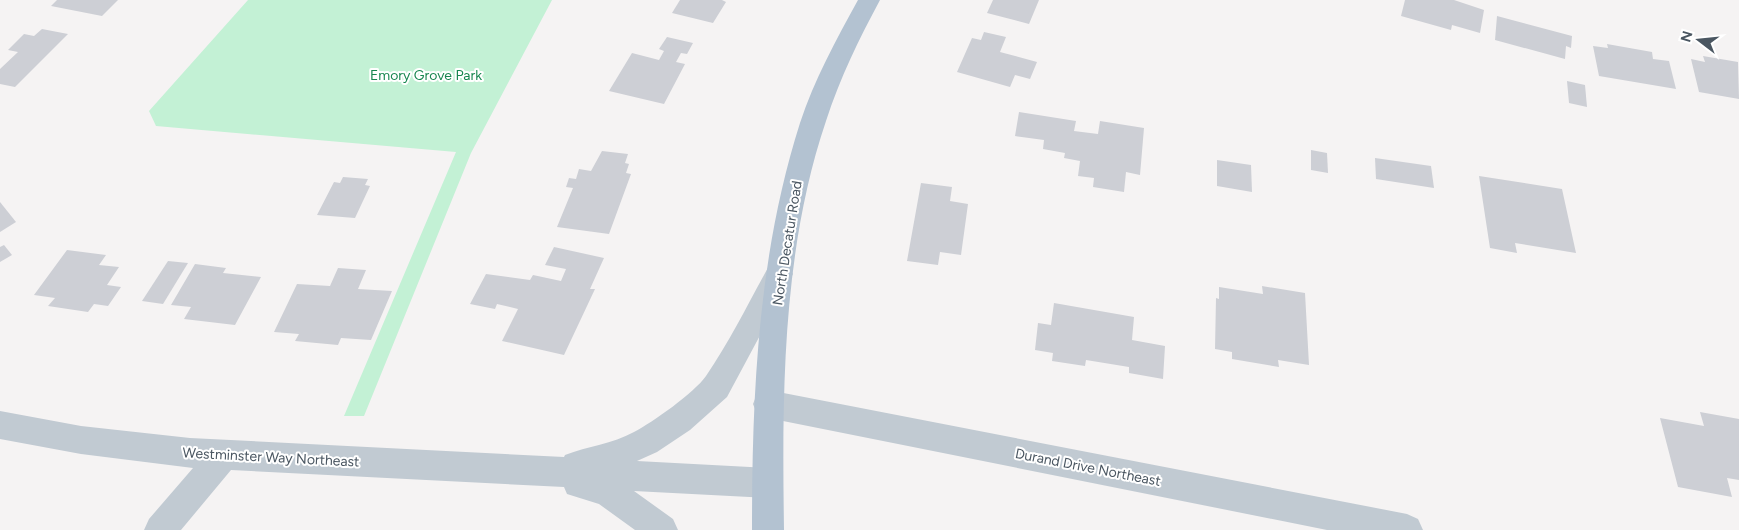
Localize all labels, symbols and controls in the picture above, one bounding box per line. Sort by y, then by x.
north arrow [1674,15,1724,65]
text: N [1677,29,1697,44]
park label: Emory Grove Park [370,67,482,84]
street label: North Decatur Road [769,180,806,307]
street label: Westminster Way Northeast [182,444,360,471]
street label: Durand Drive Northeast [1014,445,1162,490]

